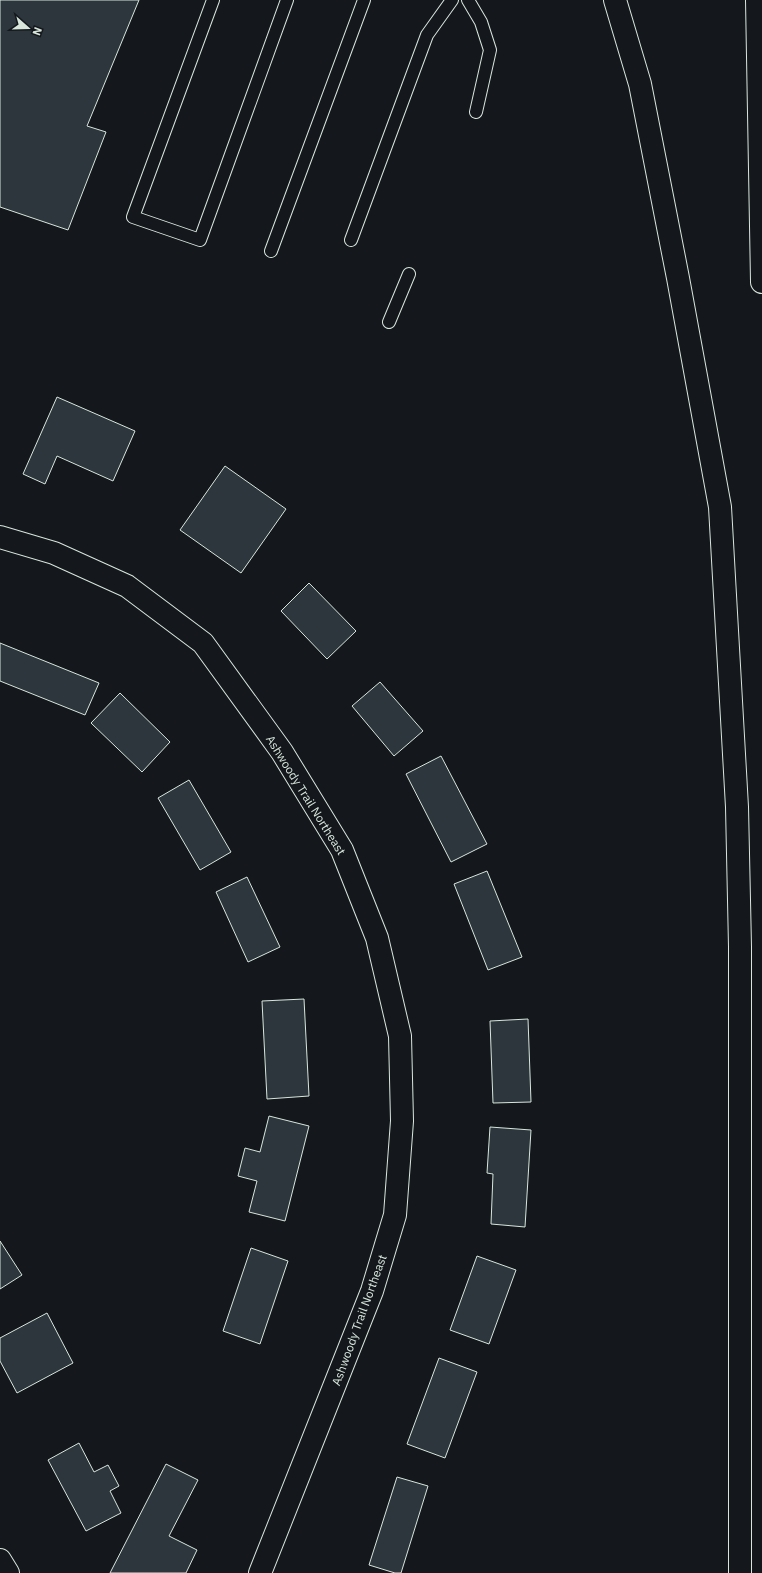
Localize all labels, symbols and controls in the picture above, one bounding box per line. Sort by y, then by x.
north arrow [8,8,48,48]
text: N [29,25,45,38]
street label: Ashwoody Trail Northeast [263,732,349,858]
street label: Ashwoody Trail Northeast [328,1252,390,1388]

